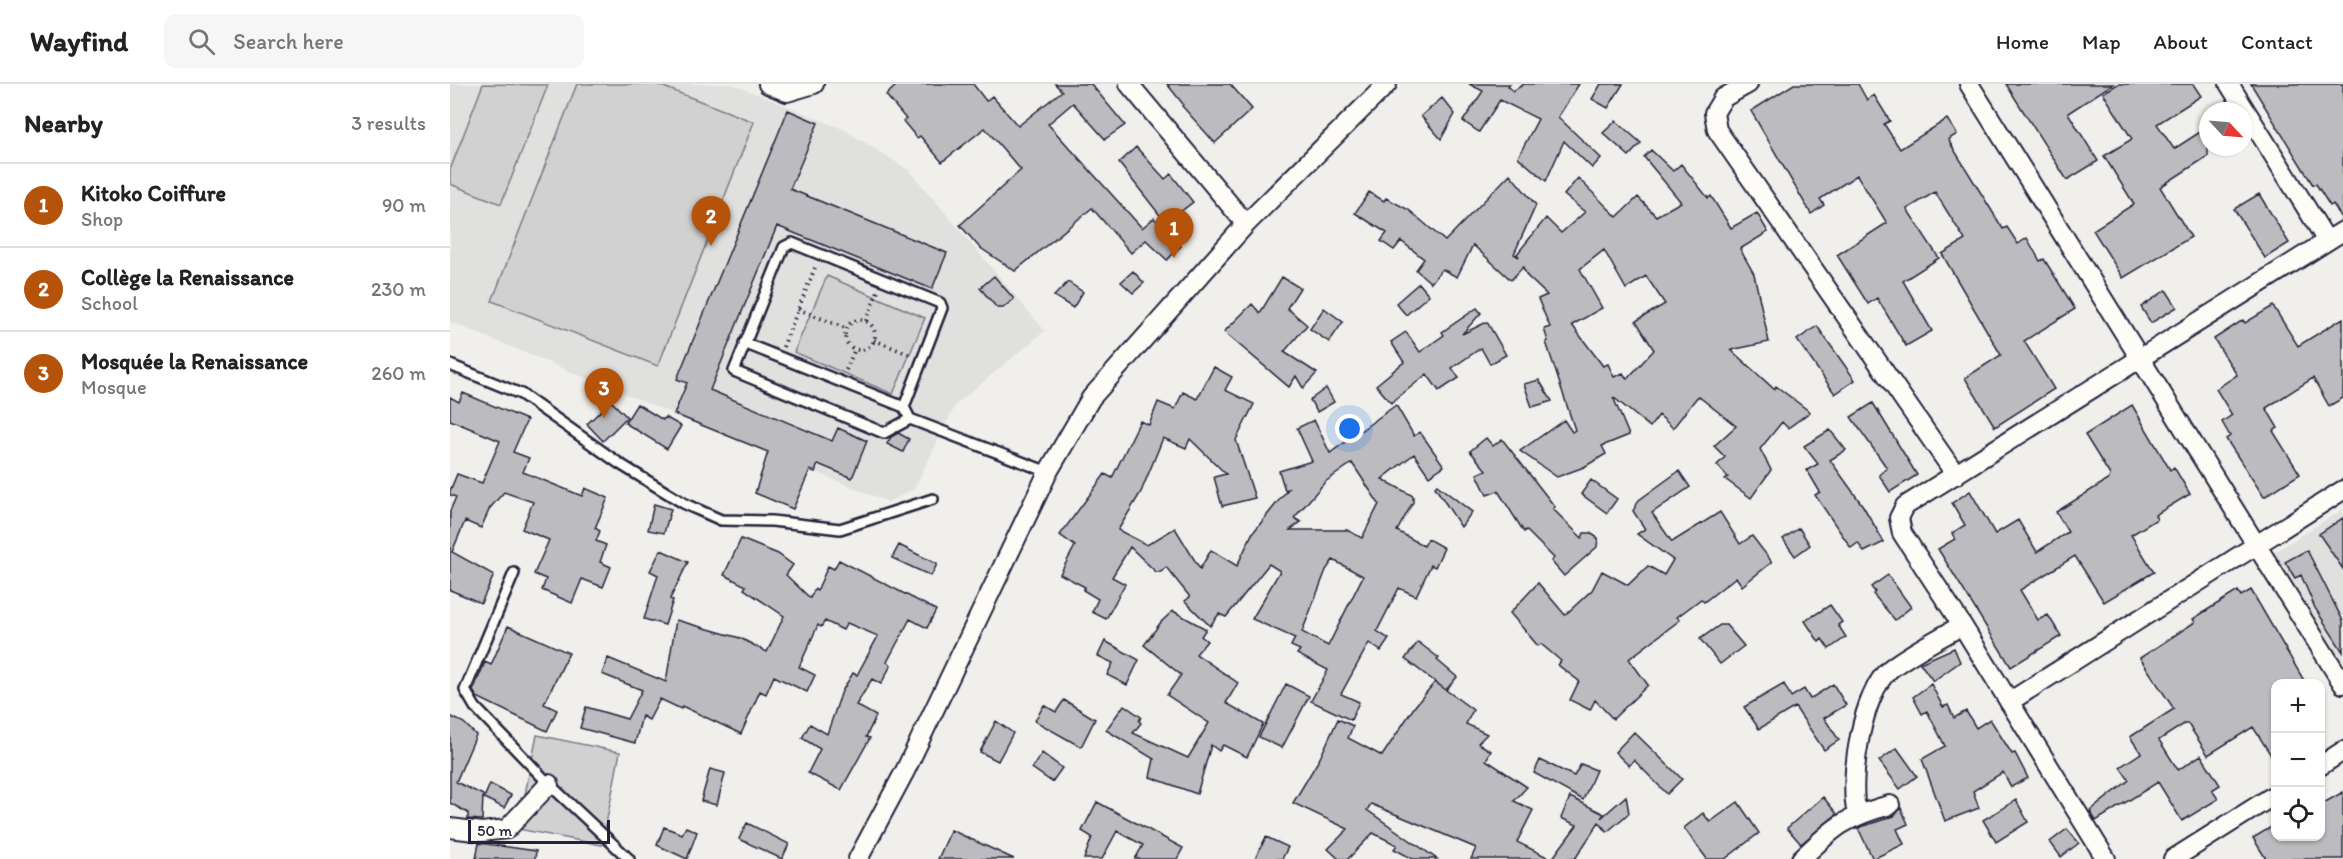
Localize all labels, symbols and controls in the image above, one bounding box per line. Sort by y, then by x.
search box [164,14,584,68]
text: Wayfind [30,24,128,58]
icon: search [185,25,218,58]
text: Search here [233,28,344,55]
text: Home [1996,29,2049,54]
text: Map [2082,29,2121,54]
text: About [2154,29,2208,54]
text: Contact [2241,29,2313,54]
north arrow [2199,102,2253,156]
text: Nearby [24,107,103,139]
text: 3 results [351,111,426,135]
text: Kitoko Coiffure [81,180,226,207]
text: 1 [39,193,48,217]
text: 90 m [382,193,426,217]
pin: 2 [692,196,730,246]
text: Shop [81,207,123,231]
pin: 1 [1154,208,1194,258]
text: Collège la Renaissance [81,264,294,291]
text: 2 [38,277,49,301]
text: 230 m [371,277,426,301]
text: School [81,291,138,315]
text: Mosquée la Renaissance [81,348,308,375]
text: 3 [38,361,49,385]
text: 260 m [371,361,426,385]
pin: 3 [584,368,624,418]
text: Mosque [81,375,147,399]
your location [1335,414,1364,443]
map controls [2271,679,2325,841]
button: + [2271,679,2325,733]
button: − [2271,733,2325,787]
button: locate [2271,787,2325,841]
scale bar [468,817,610,844]
text: 50 m [477,821,512,840]

